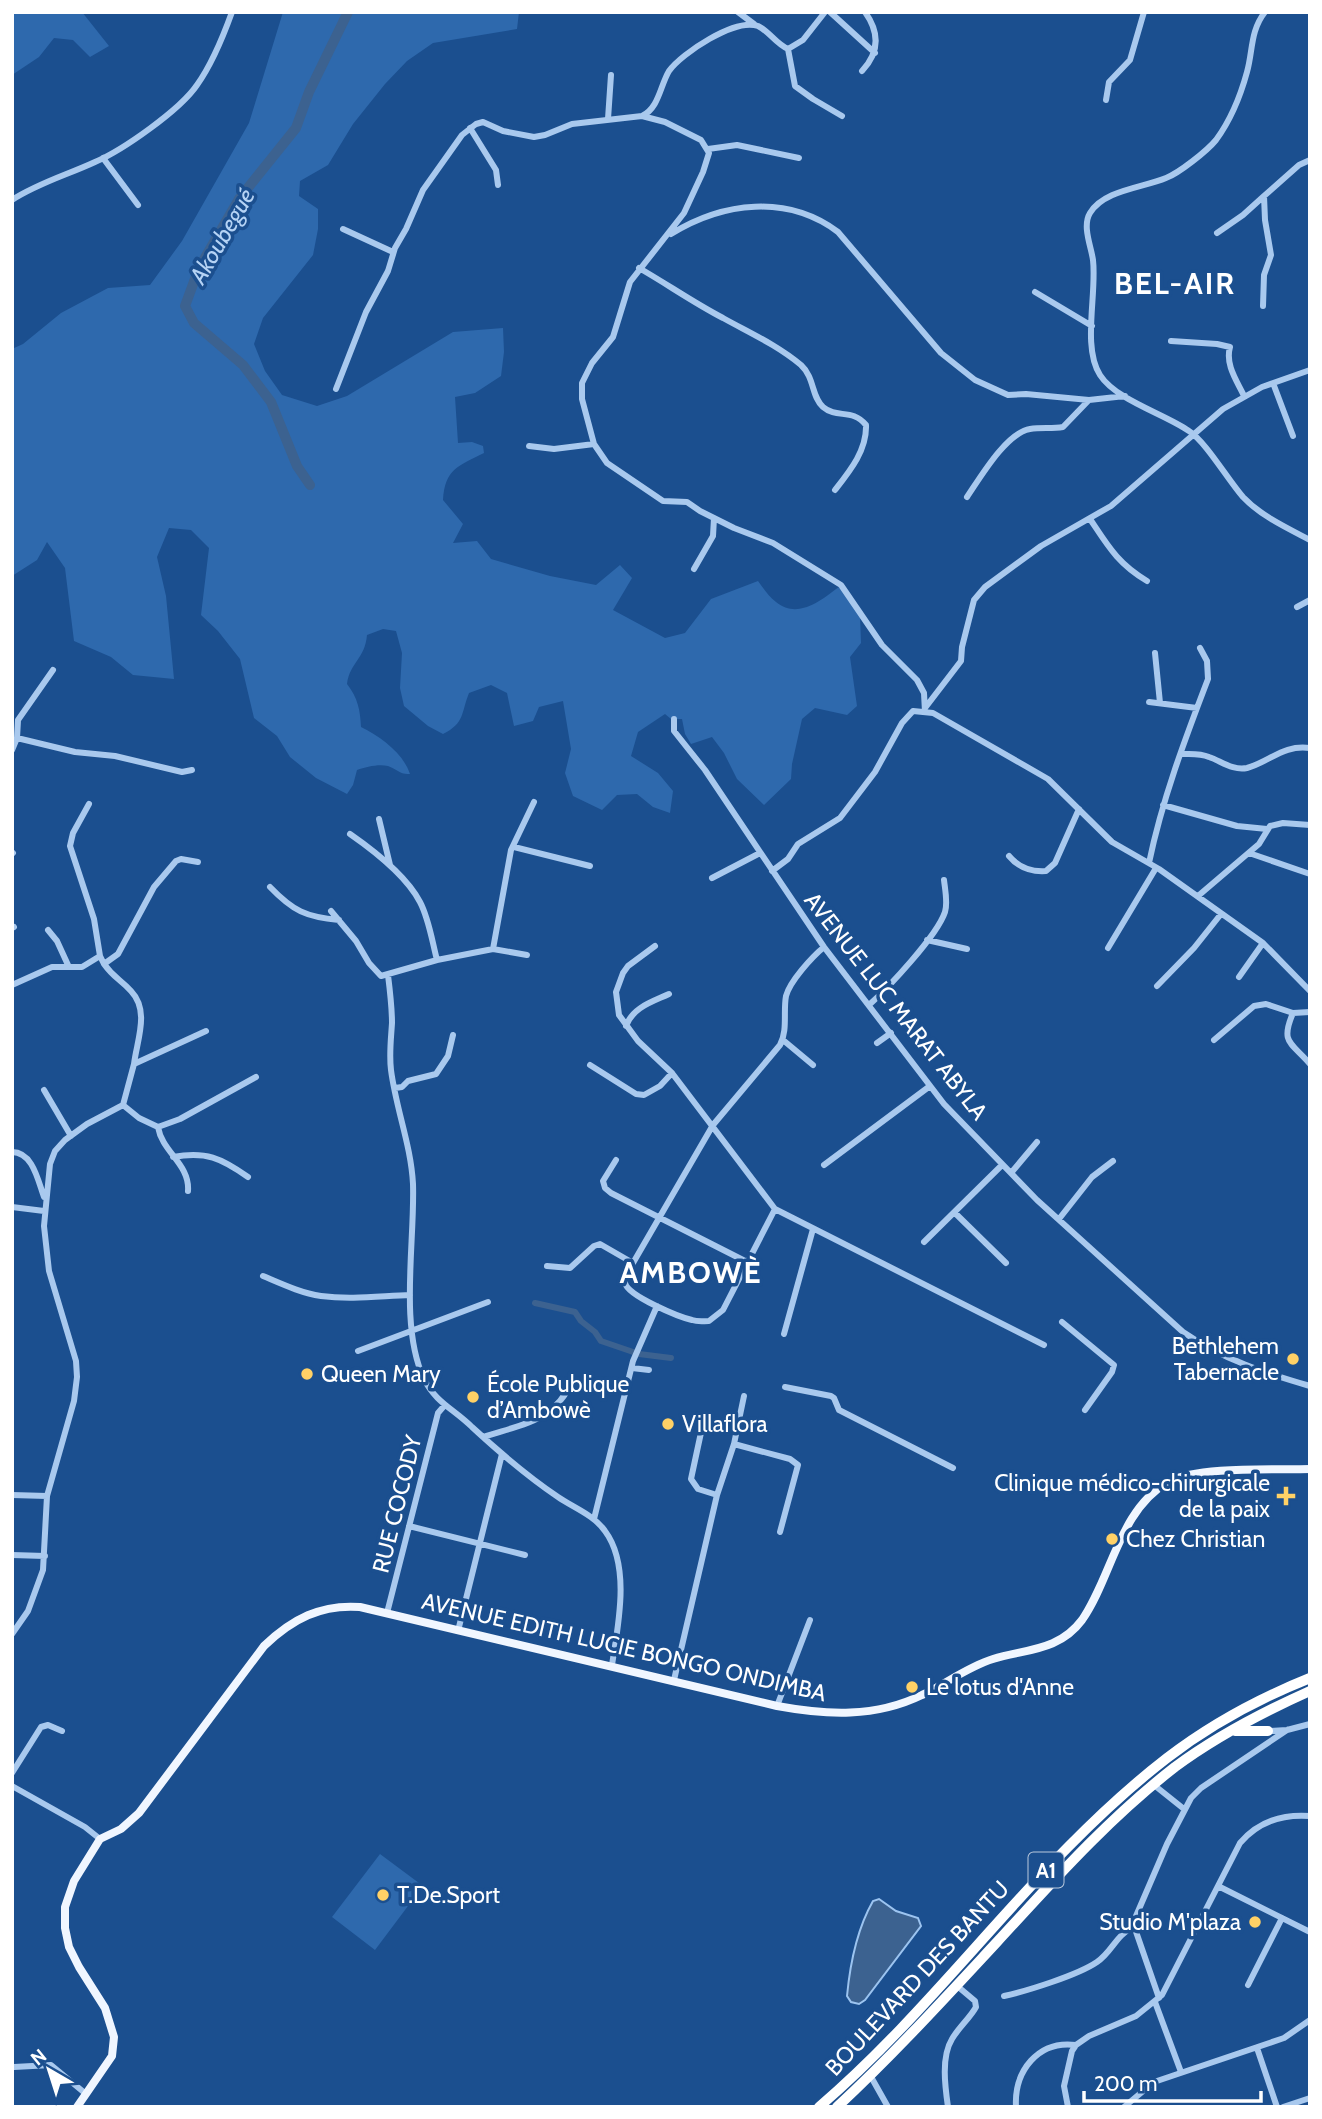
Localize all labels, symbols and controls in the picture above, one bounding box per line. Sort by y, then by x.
water label: Akoubegué [183,183,261,290]
district label: BEL-AIR [1114,265,1236,302]
street label: AVENUE LUC MARAT ABYLA [799,887,993,1125]
district label: AMBOWÈ [620,1254,762,1291]
place label: Bethlehem Tabernacle [1172,1332,1279,1386]
marker: Bethlehem Tabernacle [1285,1351,1301,1367]
place label: Queen Mary [321,1360,441,1388]
marker: Queen Mary [299,1366,315,1382]
place label: École Publique d’Ambowè [487,1369,630,1424]
marker: École Publique d’Ambowè [465,1389,481,1405]
place label: Villaflora [682,1410,767,1438]
marker: Villaflora [660,1416,676,1432]
street label: RUE COCODY [366,1431,428,1576]
place label: Clinique médico-chirurgicale de la paix [994,1469,1270,1523]
marker: Clinique médico-chirurgicale de la paix [1276,1486,1296,1506]
place label: Chez Christian [1126,1525,1265,1553]
marker: Chez Christian [1104,1531,1120,1547]
street label: AVENUE EDITH LUCIE BONGO ONDIMBA [419,1587,829,1707]
place label: Le lotus d'Anne [926,1673,1074,1701]
marker: Le lotus d'Anne [904,1679,920,1695]
road number: A1 [1028,1853,1064,1888]
street label: BOULEVARD DES BANTU [819,1875,1015,2081]
place label: T.De.Sport [397,1881,500,1909]
marker: T.De.Sport [375,1887,391,1903]
place label: Studio M'plaza [1099,1908,1241,1936]
marker: Studio M'plaza [1247,1914,1263,1930]
north arrow [14,2035,84,2105]
text: N [26,2044,51,2070]
scale bar [1084,2060,1261,2104]
text: 200 m [1094,2071,1157,2096]

